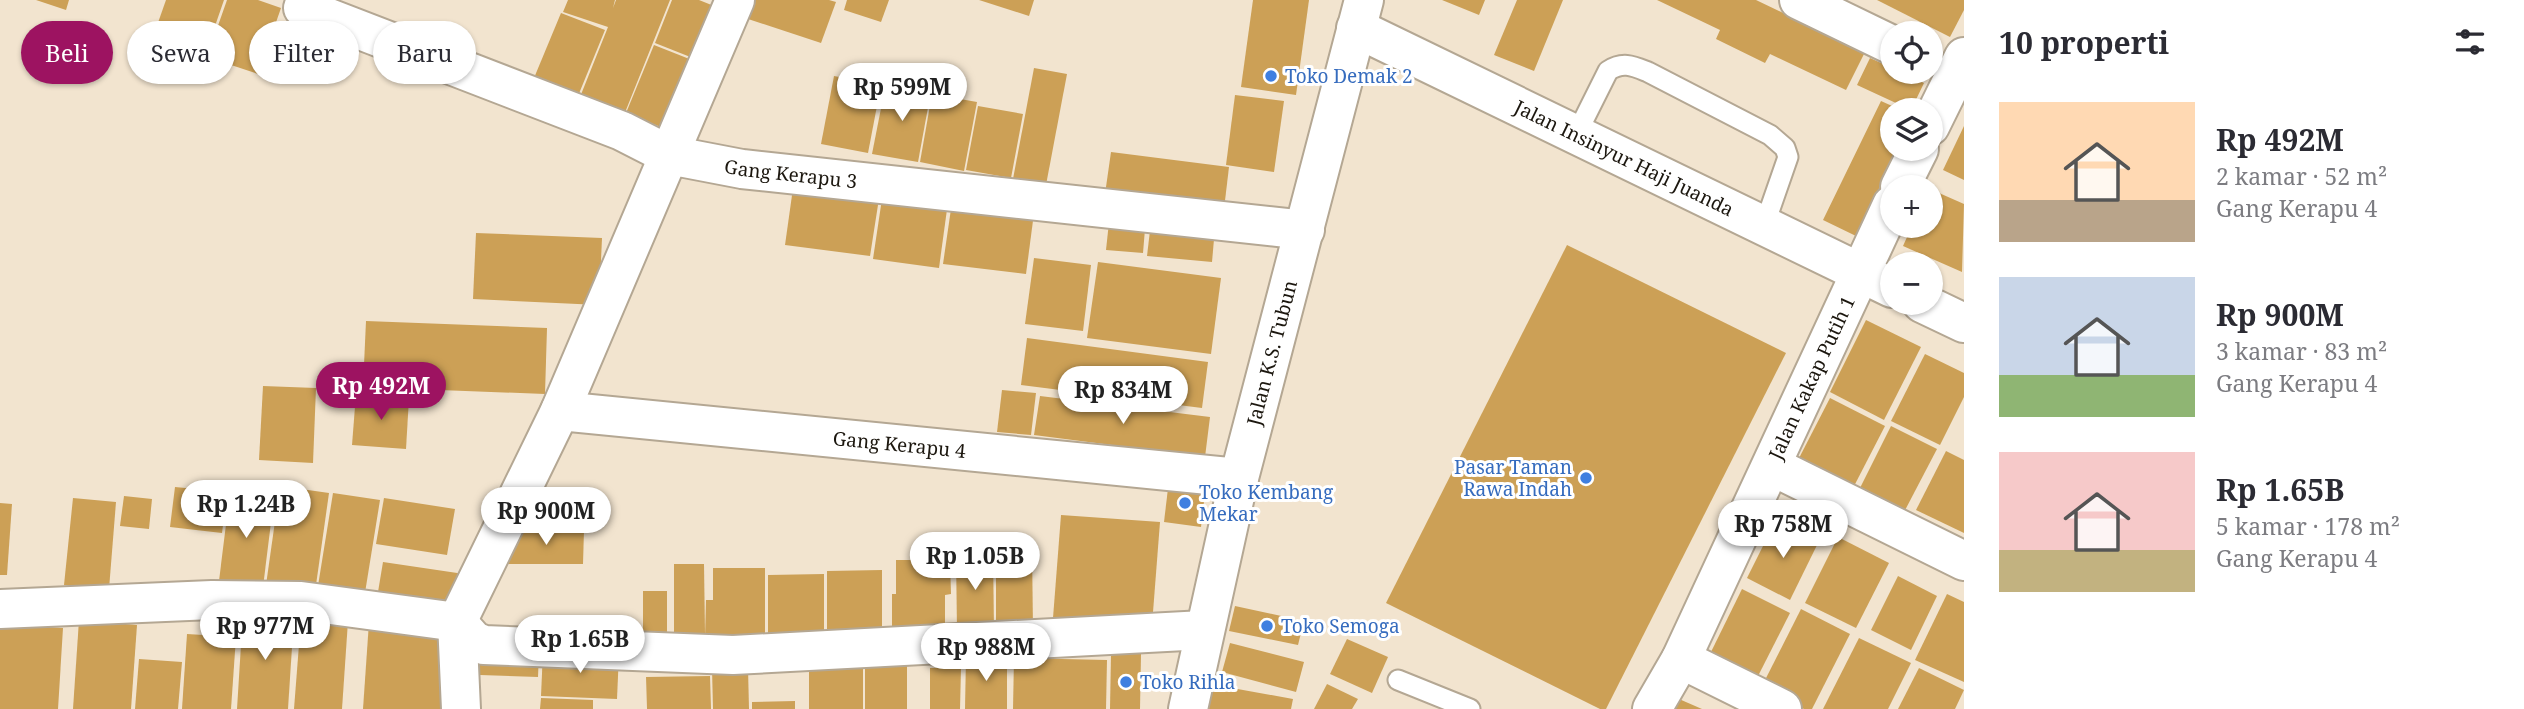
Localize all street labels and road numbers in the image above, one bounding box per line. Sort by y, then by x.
street label: Jalan Insinyur Haji Juanda [1509,93,1738,222]
street label: Gang Kerapu 3 [722,153,858,194]
street label: Jalan K.S. Tubun [1240,277,1303,429]
street label: Jalan Kakap Putih 1 [1762,292,1861,465]
street label: Gang Kerapu 4 [832,425,967,464]

